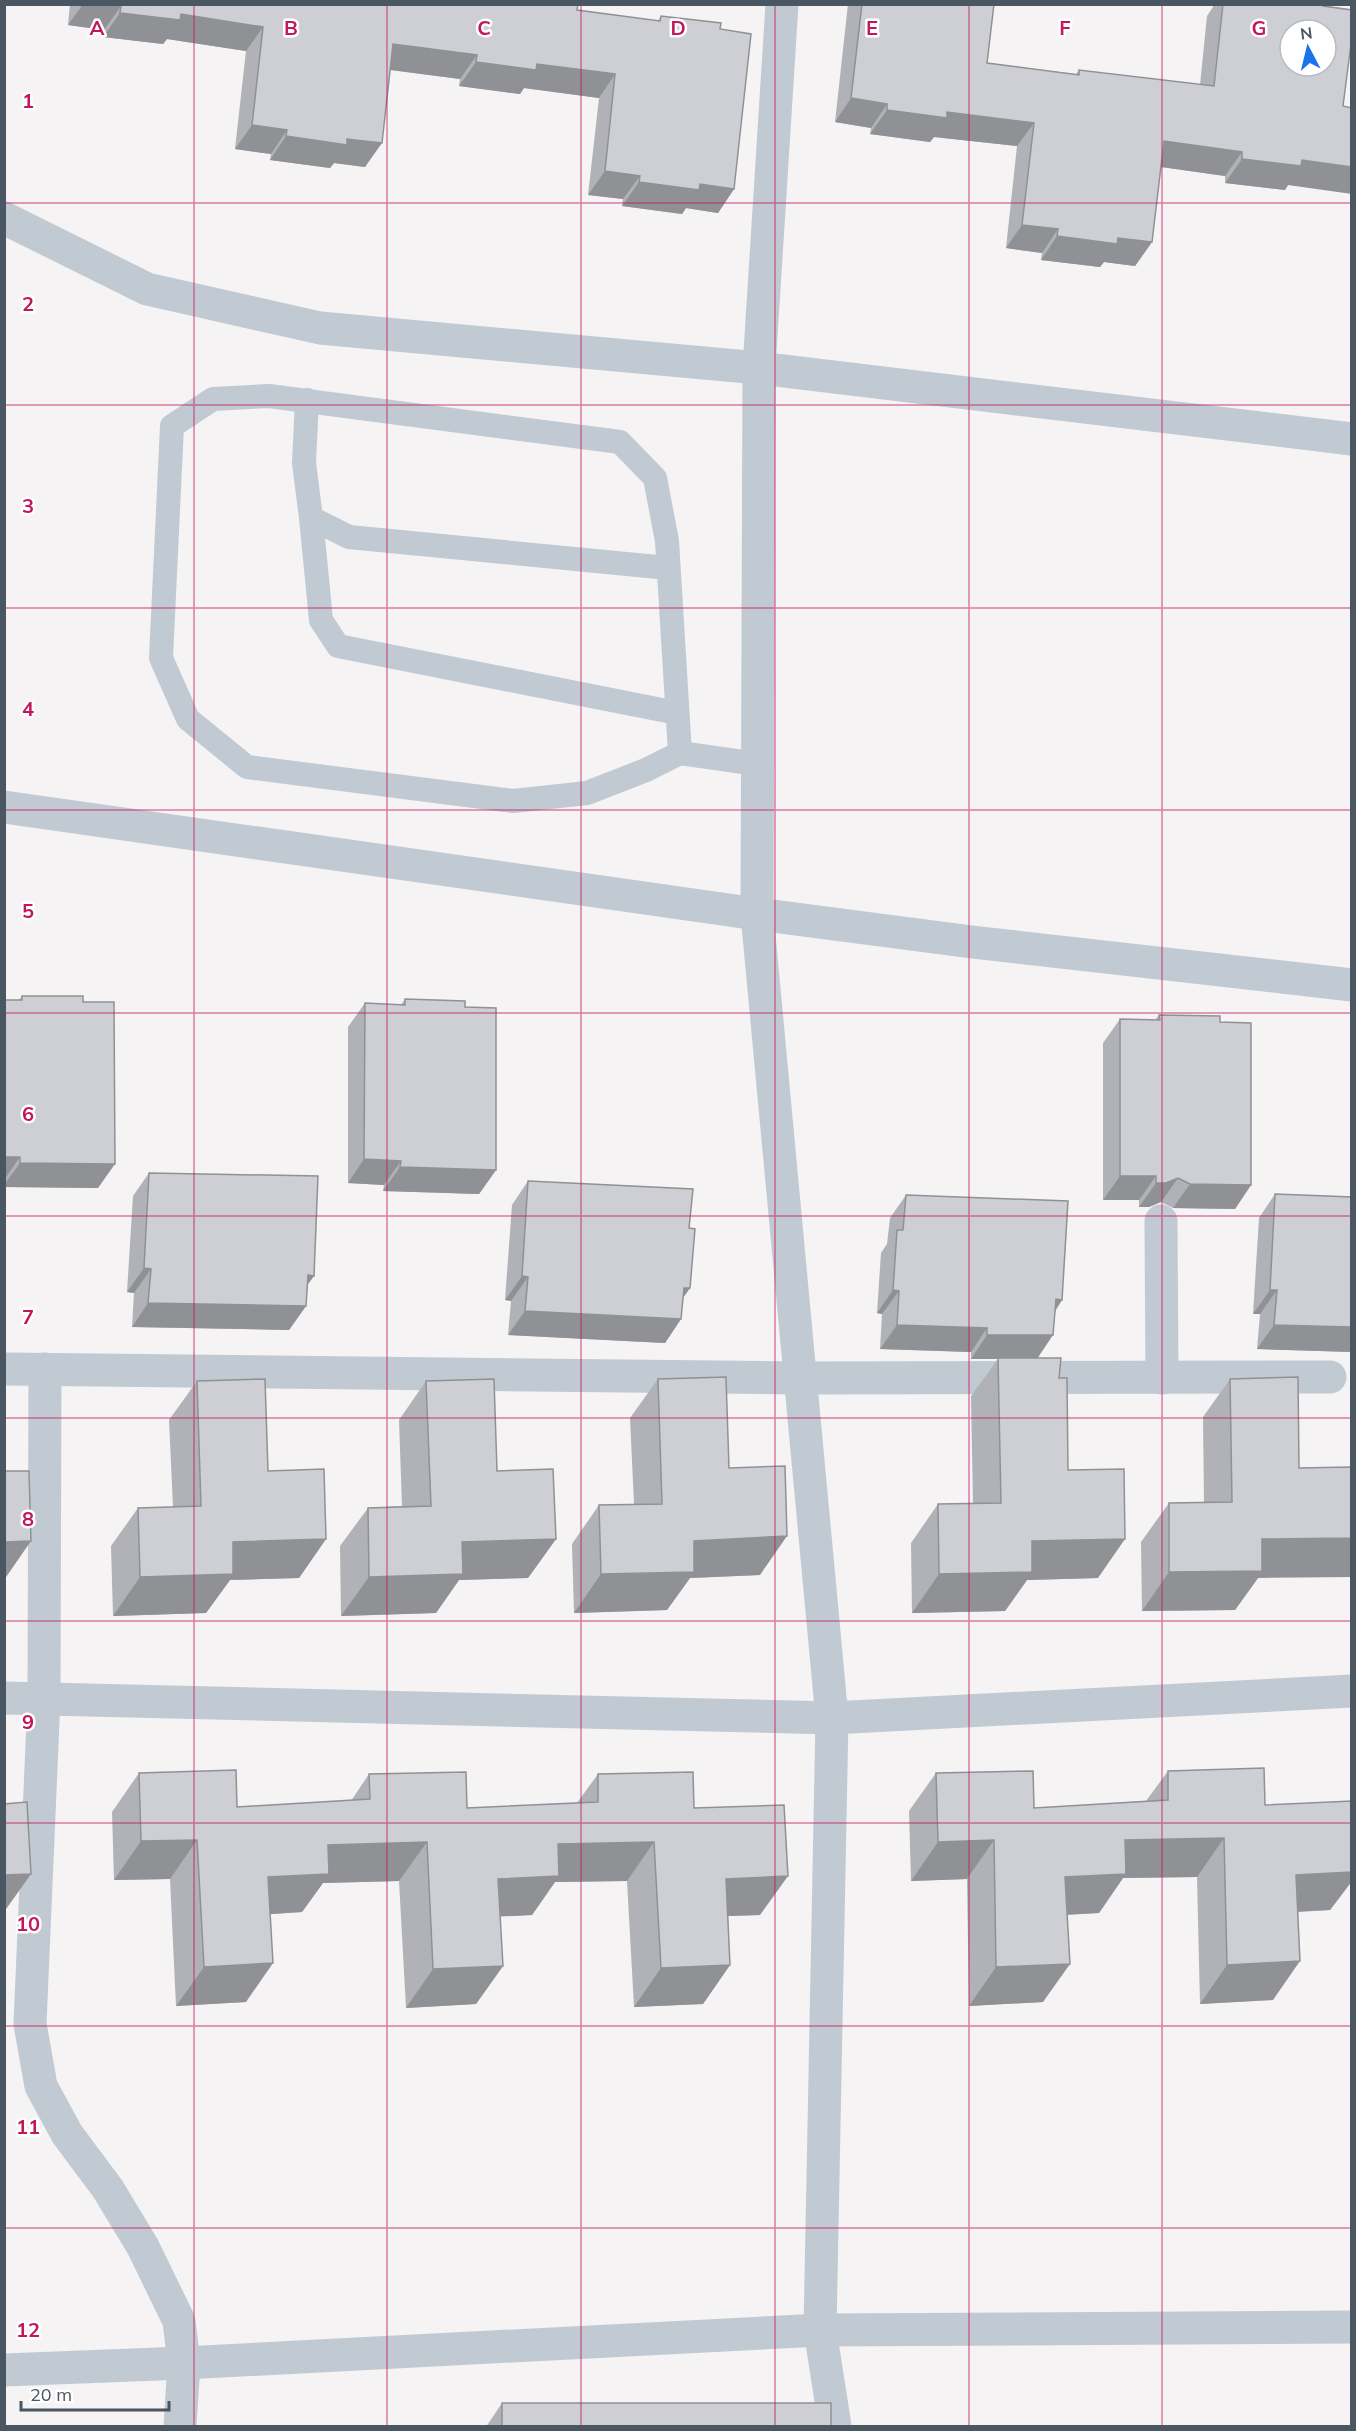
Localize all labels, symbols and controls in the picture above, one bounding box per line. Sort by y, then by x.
text: A [90,15,105,40]
text: B [284,15,298,40]
text: C [477,15,491,40]
text: D [670,15,686,40]
text: E [866,15,878,40]
text: F [1059,15,1071,40]
text: G [1252,15,1266,40]
north arrow [1278,18,1338,78]
text: N [1299,22,1313,44]
text: 1 [22,88,34,113]
text: 2 [22,291,34,316]
text: 3 [22,493,34,518]
text: 4 [22,696,34,721]
text: 5 [22,898,34,923]
text: 6 [22,1101,34,1126]
text: 7 [22,1304,34,1329]
text: 8 [22,1506,34,1531]
text: 9 [22,1709,34,1734]
text: 10 [16,1911,40,1936]
text: 11 [16,2114,40,2139]
text: 12 [16,2317,40,2342]
scale bar [21,2374,170,2412]
text: 20 m [30,2383,72,2406]

